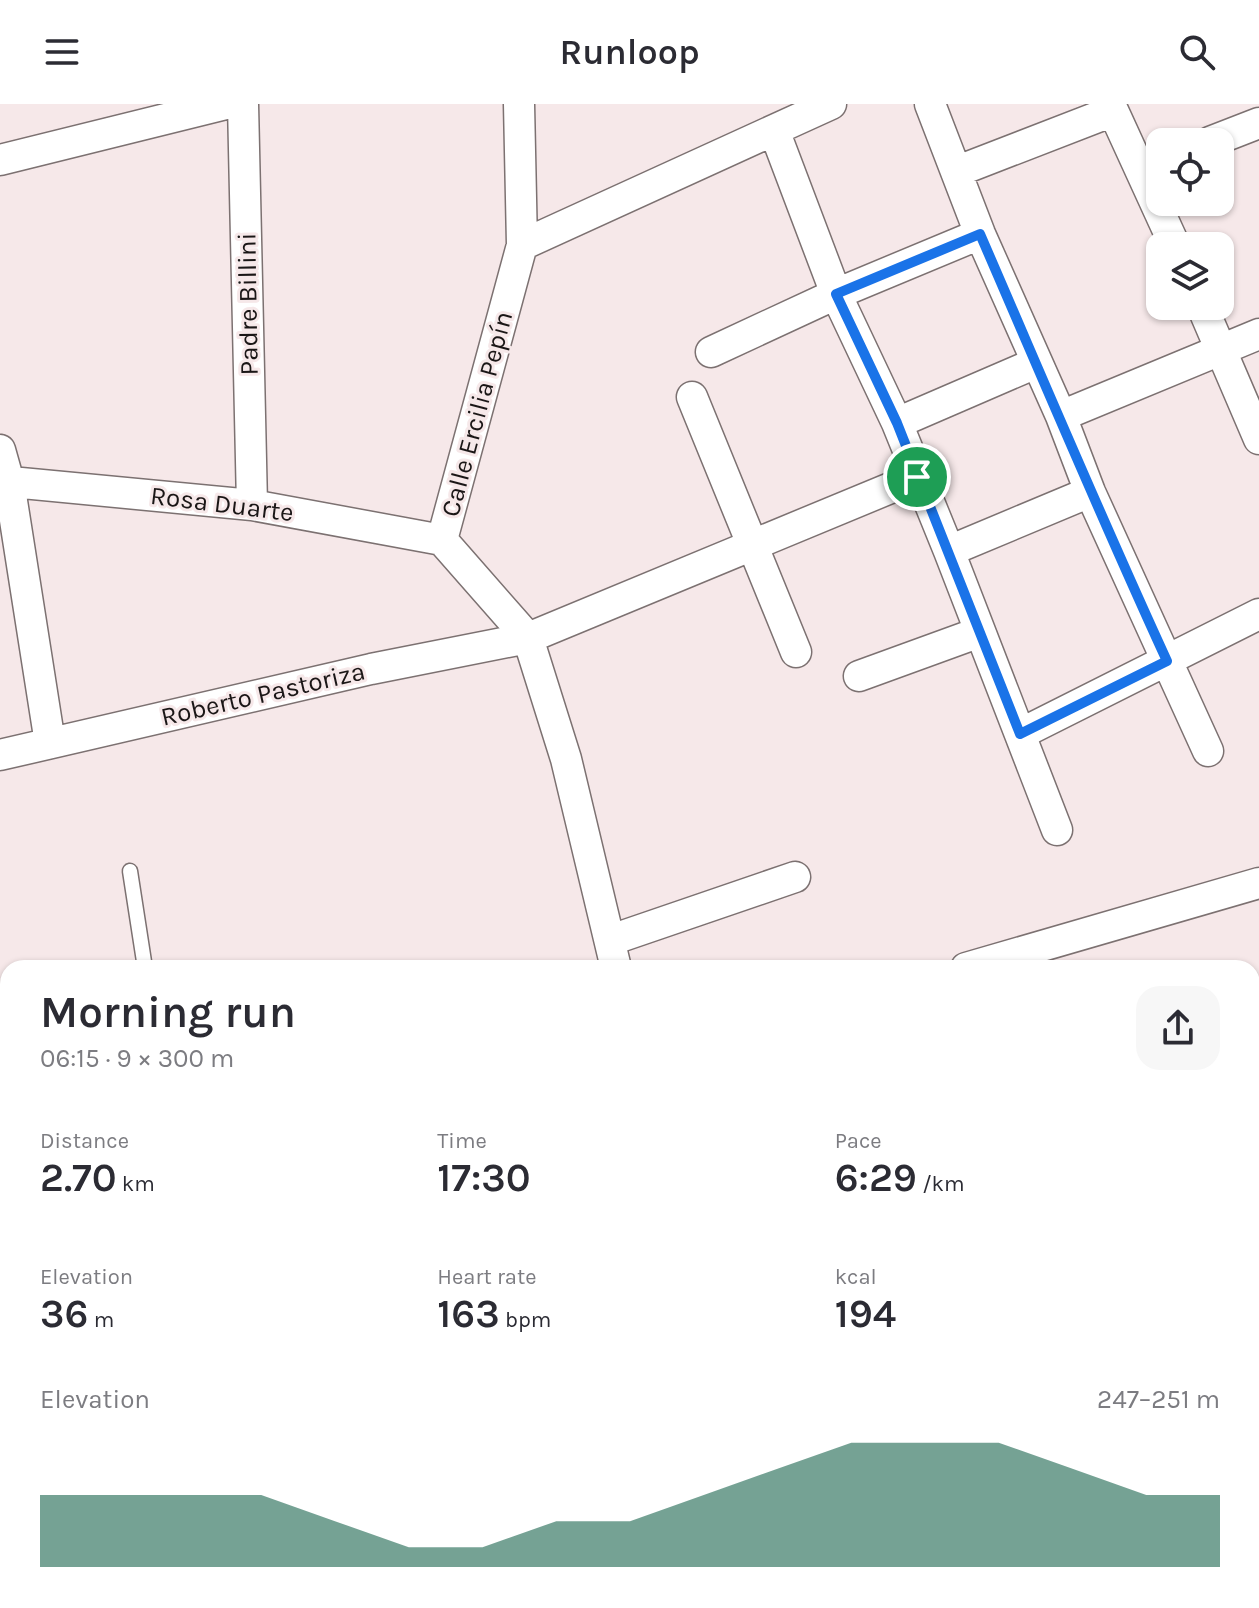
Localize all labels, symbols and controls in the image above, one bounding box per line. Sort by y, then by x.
icon: menu [40,30,84,74]
icon: search [1175,30,1219,74]
text: Runloop [559,31,700,73]
map controls [1146,128,1234,320]
button: locate [1146,128,1234,216]
street label: Padre Billini [231,232,265,376]
button: layers [1146,232,1234,320]
street label: Calle Ercilia Pepín [435,308,519,520]
pin [883,443,951,511]
icon: arrive [895,455,939,499]
street label: Rosa Duarte [149,480,295,528]
street label: Roberto Pastoriza [158,655,368,733]
button: share [1136,986,1220,1070]
text: Morning run [40,987,296,1038]
text: 06:15 · 9 × 300 m [40,1043,234,1074]
text: Distance [40,1128,129,1154]
text: Time [437,1128,487,1154]
text: Pace [835,1128,882,1154]
text: 2.70 [40,1154,117,1201]
text: 17:30 [437,1154,531,1201]
text: 6:29 [835,1154,917,1201]
text: km [117,1171,155,1197]
text: /km [917,1171,965,1197]
text: Elevation [40,1264,133,1290]
text: Heart rate [437,1264,537,1290]
text: kcal [835,1264,877,1290]
text: 36 [40,1290,88,1337]
text: 163 [437,1290,500,1337]
text: 194 [835,1290,896,1337]
text: m [88,1307,114,1333]
text: bpm [500,1307,551,1333]
text: Elevation [40,1384,150,1415]
text: 247–251 m [1097,1384,1220,1415]

